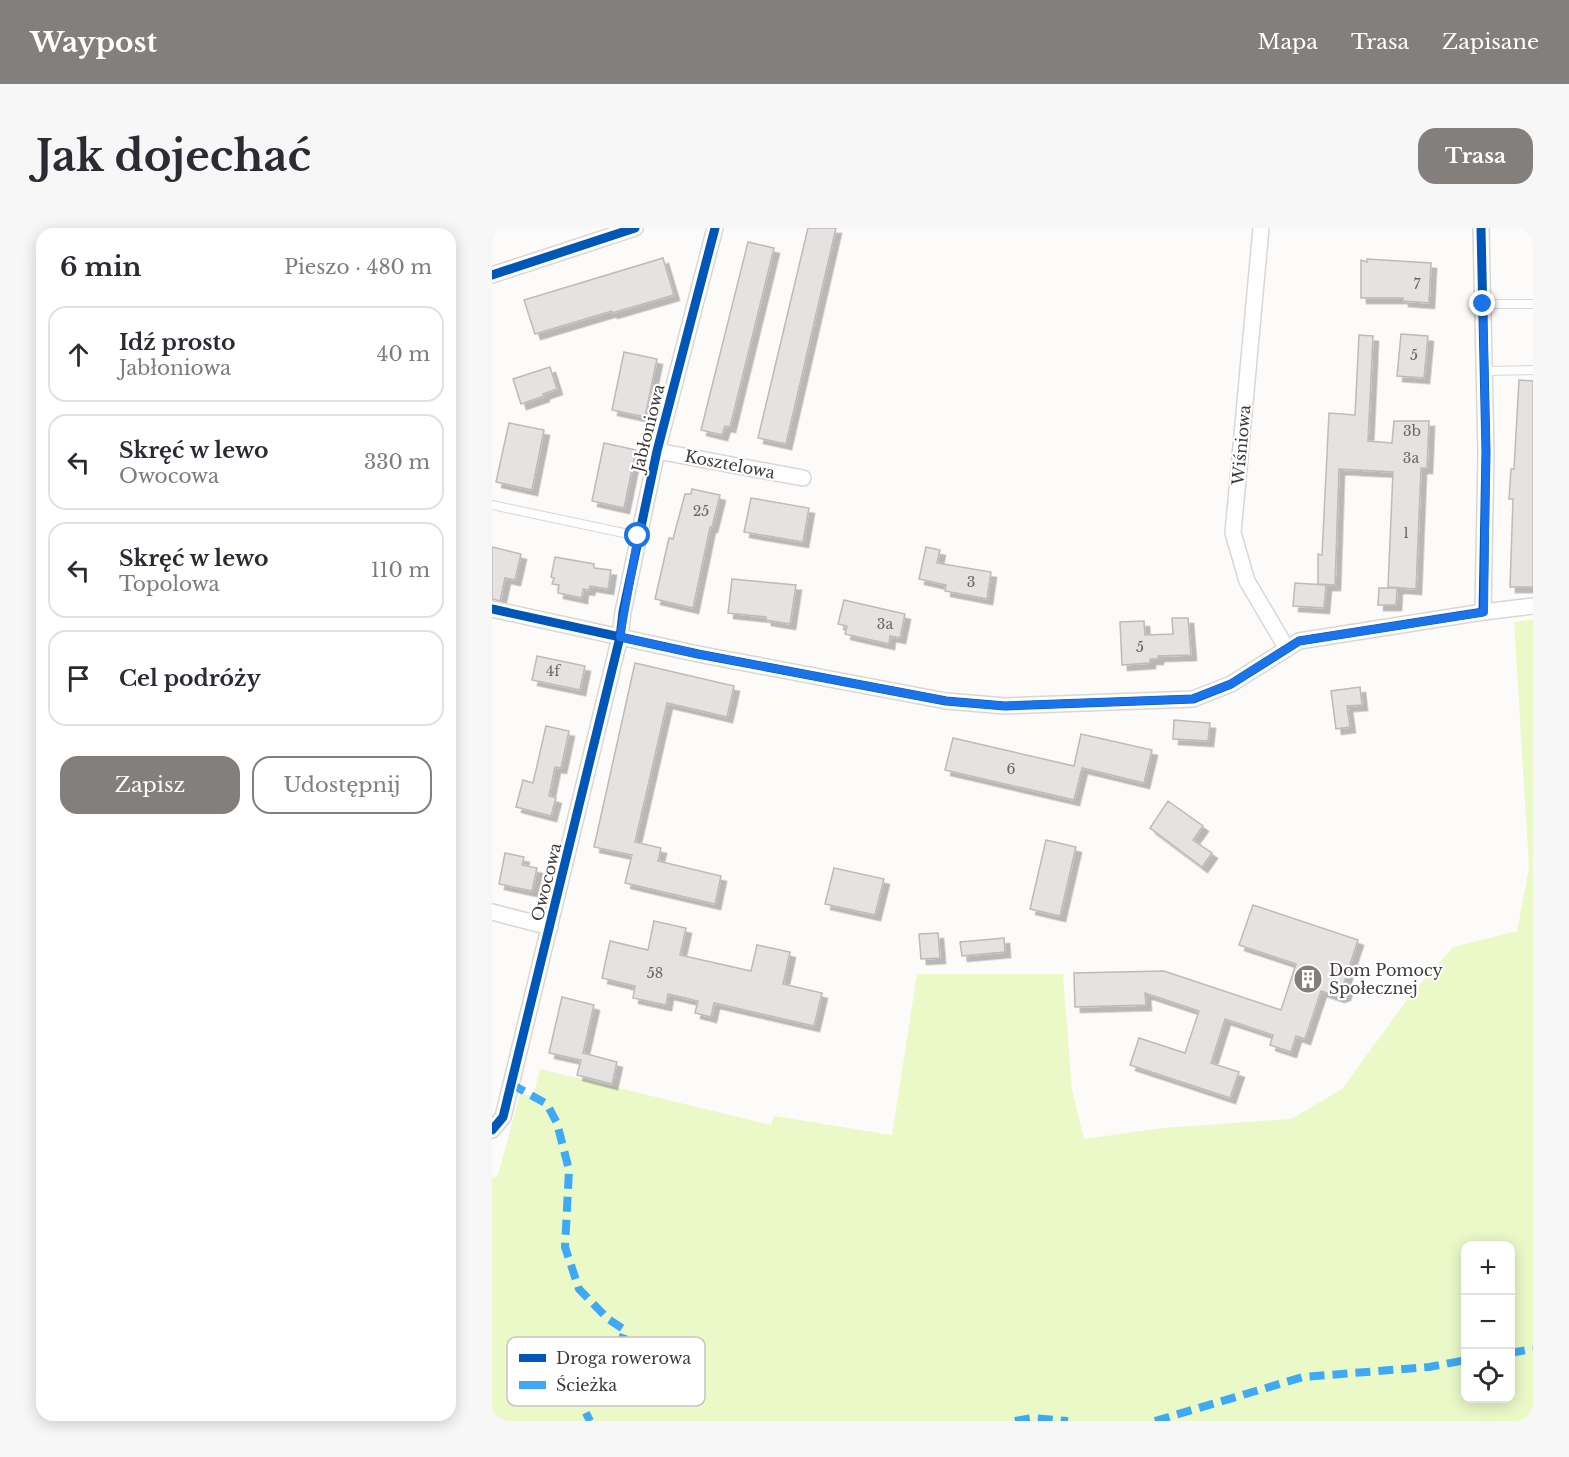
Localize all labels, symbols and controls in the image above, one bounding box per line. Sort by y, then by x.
text: Waypost [30,25,157,60]
text: Mapa [1258,29,1318,55]
text: Trasa [1351,29,1409,55]
text: Zapisane [1442,29,1539,55]
button: Trasa [1418,128,1533,184]
text: Jak dojechać [36,130,311,182]
text: 6 min [60,251,141,283]
text: Pieszo · 480 m [284,255,432,279]
house number: 7 [1413,275,1421,293]
route end [1469,290,1495,316]
text: Idź prosto [119,329,235,356]
icon: ahead [62,338,95,371]
text: 40 m [377,342,430,366]
house number: 5 [1410,346,1418,364]
text: Jabłoniowa [119,356,231,380]
street label: Jabłoniowa [627,382,669,476]
street label: Wiśniowa [1227,404,1254,487]
house number: 3b [1403,422,1421,440]
text: Skręć w lewo [119,437,268,464]
street label: Kosztelowa [683,445,777,483]
icon: left [62,446,95,479]
house number: 3a [1403,449,1419,467]
text: 330 m [364,450,430,474]
text: Owocowa [119,464,219,488]
house number: 25 [693,502,709,520]
route start [624,522,650,548]
house number: 1 [1403,524,1409,542]
text: Skręć w lewo [119,545,268,572]
icon: left [62,554,95,587]
text: 110 m [371,558,430,582]
text: Topolowa [119,572,220,596]
house number: 3 [967,573,975,591]
house number: 3a [877,615,893,633]
house number: 5 [1136,638,1144,656]
icon: arrive [62,662,95,695]
house number: 4f [546,662,562,680]
text: Cel podróży [119,665,261,692]
button: Zapisz [60,756,240,814]
button: Udostępnij [252,756,432,814]
house number: 6 [1006,760,1016,778]
street label: Owocowa [527,841,565,923]
place label: Dom Pomocy Społecznej [1329,960,1444,998]
building icon: Dom Pomocy Społecznej [1292,963,1324,995]
house number: 58 [647,964,663,982]
map controls [1461,1241,1515,1403]
button: + [1461,1241,1515,1295]
button: − [1461,1295,1515,1349]
legend [507,1337,705,1406]
text: Droga rowerowa [556,1348,691,1368]
button: locate [1461,1349,1515,1403]
text: Ścieżka [556,1375,617,1395]

